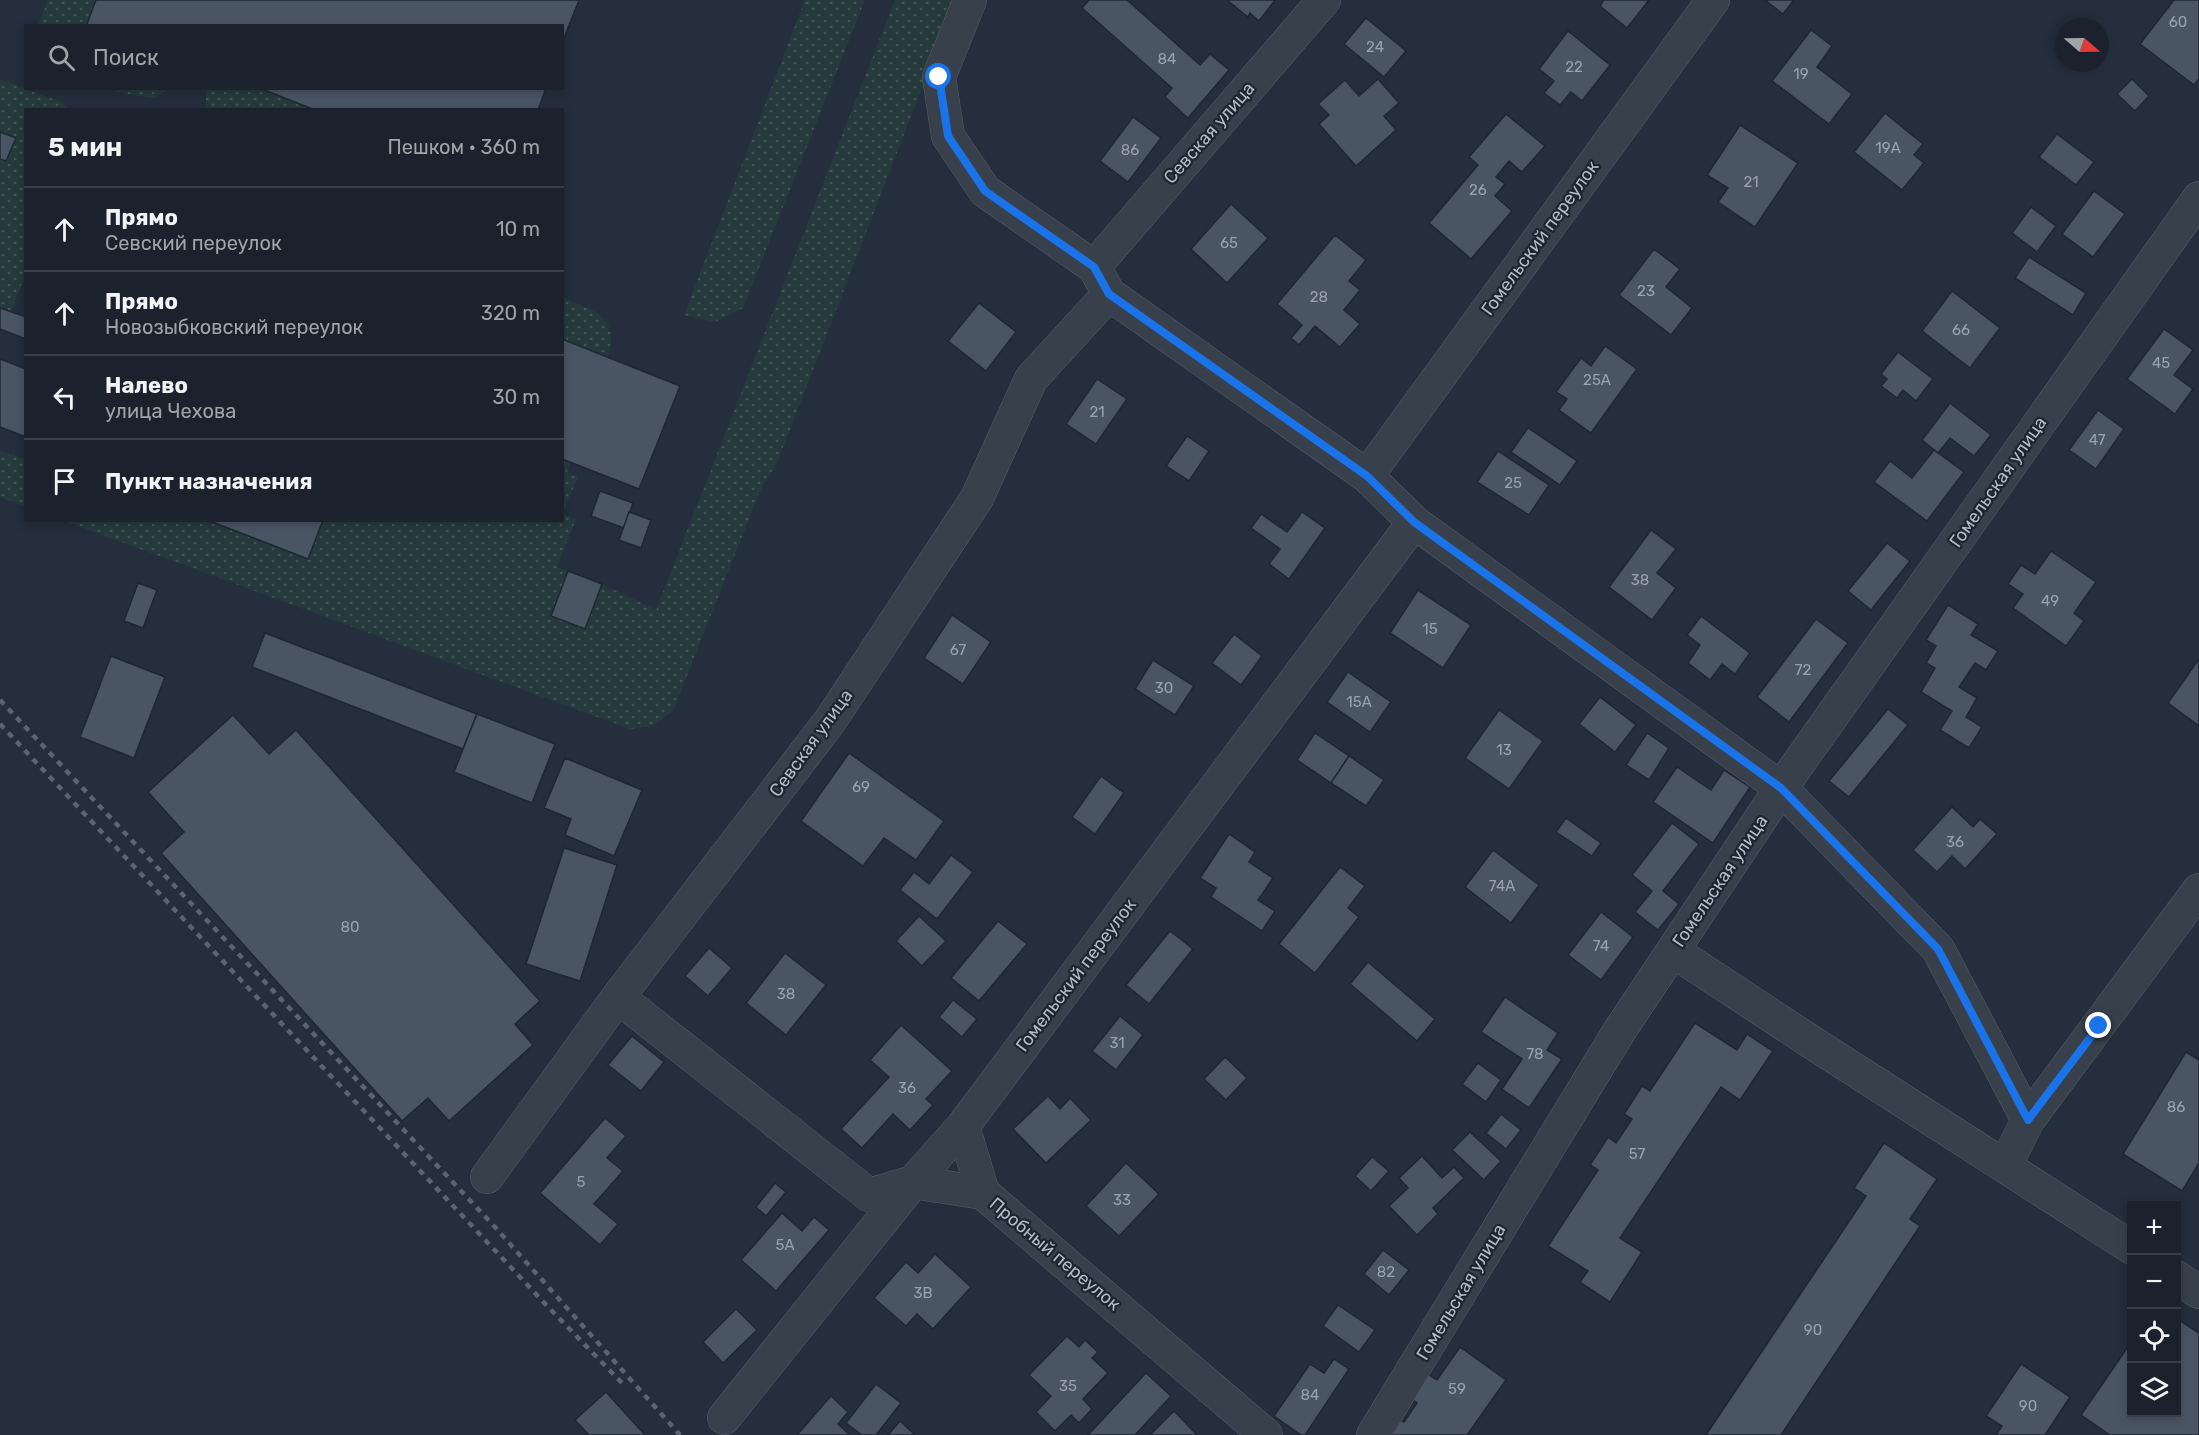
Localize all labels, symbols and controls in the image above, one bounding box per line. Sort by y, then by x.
house number: 60 [2169,13,2187,31]
north arrow [2055,18,2109,72]
search box [24,24,564,90]
house number: 24 [1366,38,1384,56]
icon: search [45,41,78,74]
text: Поиск [93,44,159,71]
house number: 84 [1158,50,1176,68]
house number: 22 [1565,58,1583,76]
route start [925,63,951,89]
house number: 19 [1793,65,1809,83]
street label: Севская улица [1159,78,1259,188]
text: 5 мин [48,132,122,163]
text: Пешком · 360 m [388,135,540,159]
house number: 19А [1875,139,1901,157]
house number: 86 [1121,141,1139,159]
street label: Гомельский переулок [1476,156,1604,320]
house number: 21 [1743,173,1759,191]
house number: 26 [1469,181,1487,199]
text: Прямо [105,204,178,231]
icon: ahead [48,213,81,246]
text: 10 m [496,217,540,241]
text: Севский переулок [105,231,282,255]
house number: 65 [1220,234,1238,252]
house number: 23 [1637,282,1655,300]
text: Прямо [105,288,178,315]
house number: 28 [1310,288,1328,306]
icon: ahead [48,297,81,330]
text: 320 m [481,301,540,325]
text: Новозыбковский переулок [105,315,363,339]
house number: 66 [1952,321,1970,339]
house number: 45 [2152,354,2170,372]
house number: 25А [1583,371,1611,389]
text: Налево [105,372,188,399]
icon: left [48,381,81,414]
text: 30 m [493,385,540,409]
text: улица Чехова [105,399,236,423]
house number: 21 [1089,403,1105,421]
street label: Гомельская улица [1945,412,2051,552]
house number: 47 [2089,431,2106,449]
icon: arrive [48,465,81,498]
text: Пункт назначения [105,468,313,495]
house number: 25 [1504,474,1522,492]
house number: 38 [1631,571,1649,589]
house number: 49 [2041,592,2059,610]
house number: 15 [1422,620,1438,638]
house number: 67 [950,641,966,659]
house number: 72 [1795,661,1811,679]
house number: 30 [1155,679,1173,697]
street label: Севская улица [765,685,857,801]
house number: 15А [1346,693,1372,711]
house number: 13 [1496,741,1512,759]
house number: 69 [852,778,870,796]
street label: Гомельская улица [1668,811,1772,951]
house number: 36 [1946,833,1964,851]
house number: 74А [1489,877,1515,895]
street label: Гомельский переулок [1011,894,1141,1056]
house number: 80 [340,918,360,936]
house number: 74 [1593,937,1609,955]
house number: 38 [777,985,795,1003]
route end [2085,1012,2111,1038]
house number: 31 [1109,1034,1125,1052]
house number: 78 [1526,1045,1544,1063]
house number: 36 [898,1079,916,1097]
house number: 86 [2167,1098,2185,1116]
house number: 57 [1629,1145,1646,1163]
house number: 5 [577,1173,586,1191]
house number: 33 [1113,1191,1131,1209]
street label: Пробный переулок [985,1193,1125,1315]
map controls [2127,1201,2181,1417]
button: + [2127,1201,2181,1255]
street label: Гомельская улица [1412,1220,1510,1364]
house number: 5А [776,1236,794,1254]
button: − [2127,1255,2181,1309]
house number: 82 [1377,1263,1395,1281]
house number: 3В [913,1284,933,1302]
button: locate [2127,1309,2181,1363]
house number: 90 [1804,1321,1822,1339]
button: layers [2127,1363,2181,1417]
house number: 35 [1059,1377,1077,1395]
house number: 59 [1448,1380,1466,1398]
house number: 84 [1301,1386,1319,1404]
house number: 90 [2019,1397,2037,1415]

